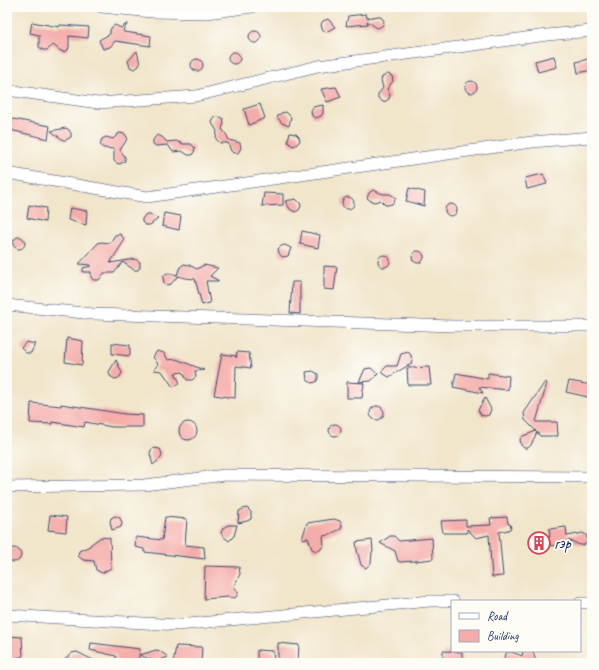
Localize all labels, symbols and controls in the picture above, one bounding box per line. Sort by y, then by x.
building icon: гэр [526,530,552,556]
place label: гэр [554,533,572,554]
legend [451,600,581,652]
text: Road [487,608,509,624]
text: Building [487,628,519,644]

